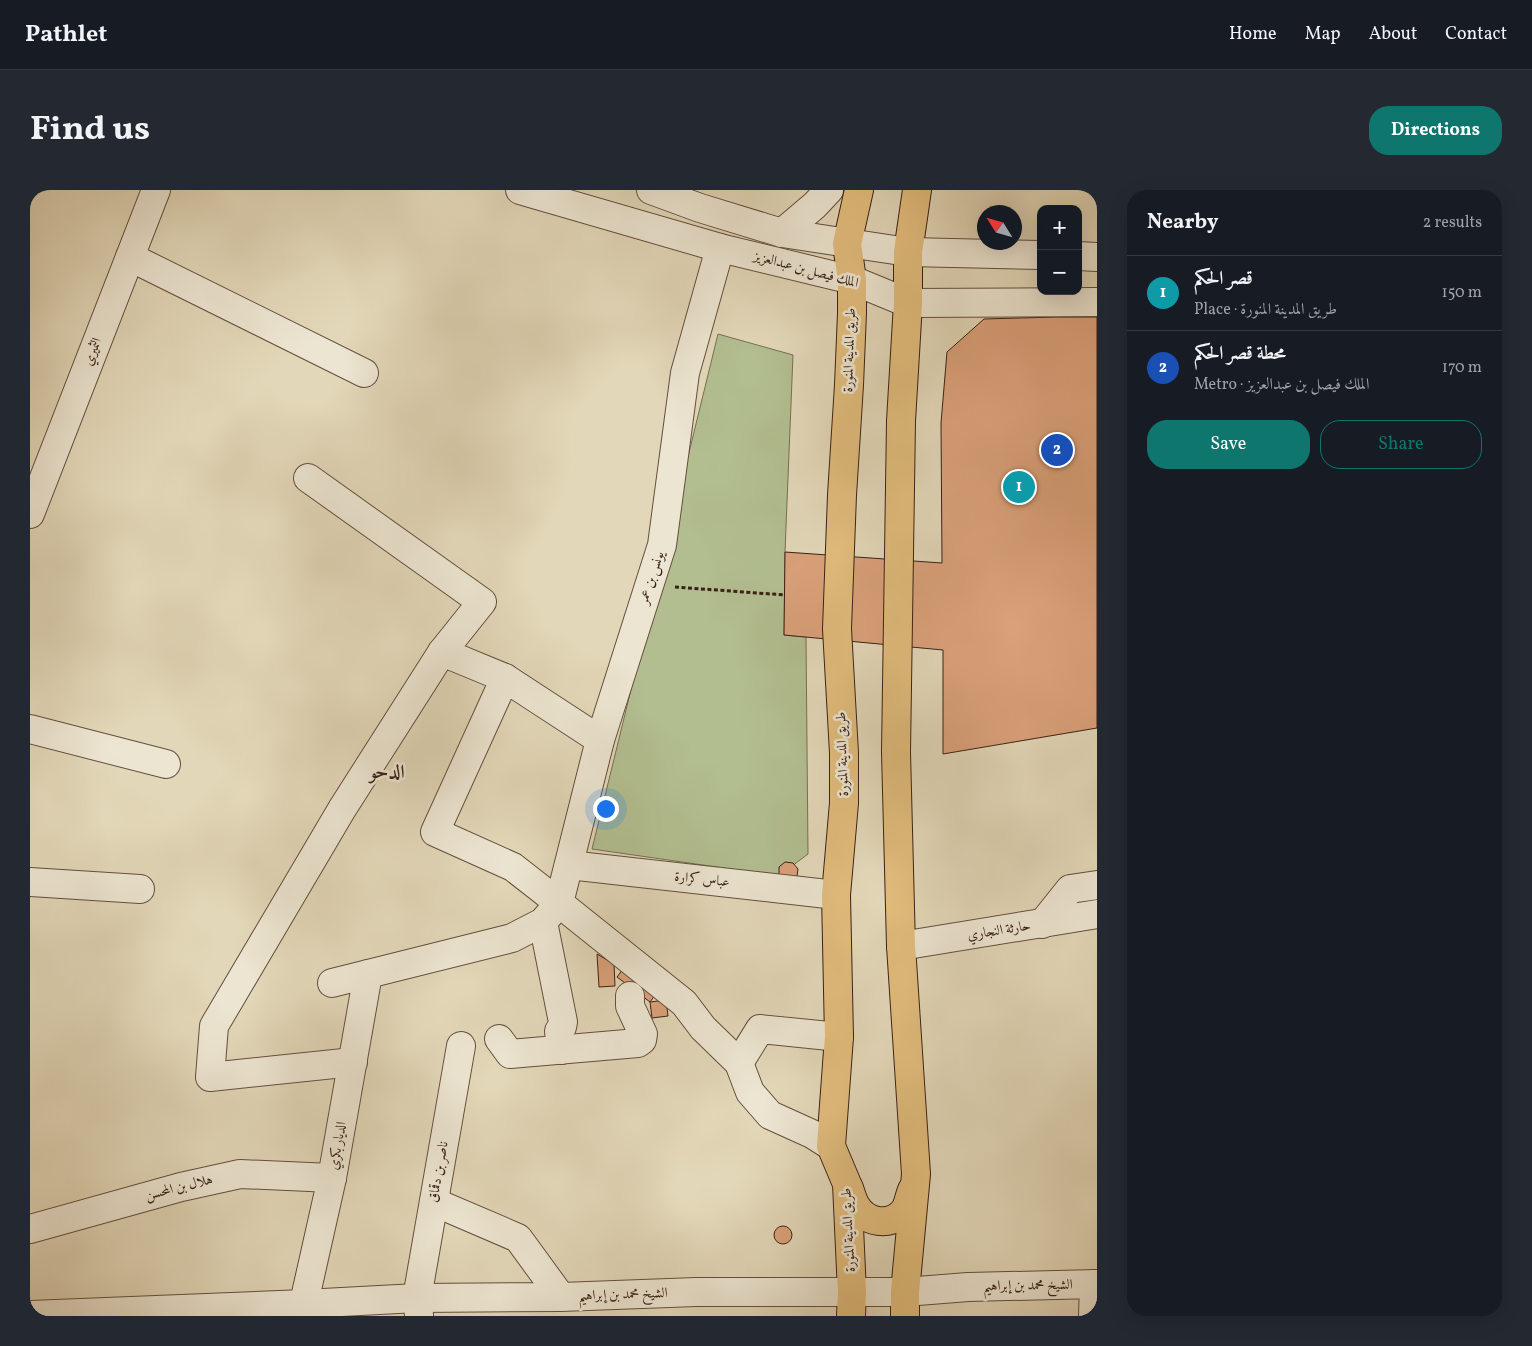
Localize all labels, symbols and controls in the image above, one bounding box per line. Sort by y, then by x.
text: Pathlet [25,18,107,52]
text: Home [1229,22,1277,47]
text: Map [1305,22,1341,47]
text: About [1369,22,1417,47]
text: Contact [1445,22,1507,47]
text: Find us [30,106,150,154]
button: Directions [1369,106,1502,155]
north arrow [977,205,1022,250]
map controls [1037,205,1082,295]
button: + [1037,205,1082,250]
text: Nearby [1147,208,1218,237]
text: 2 results [1423,212,1482,234]
street label: الملك فيصل بن عبدالعزيز [750,246,860,293]
button: − [1037,250,1082,295]
text: قصر الحكم [1194,266,1253,292]
text: 1 [1160,282,1166,304]
text: 150 m [1441,282,1482,304]
text: Place · طريق المدينة المنورة [1194,299,1337,321]
street label: طريق المدينة المنورة [839,307,861,393]
street label: الثميري [79,335,108,369]
text: محطة قصر الحكم [1194,341,1286,367]
text: 2 [1159,357,1167,379]
text: 170 m [1442,357,1482,379]
text: Metro · الملك فيصل بن عبدالعزيز [1194,374,1370,396]
button: Save [1147,420,1310,469]
button: Share [1320,420,1482,469]
pin: 2 [1041,431,1073,469]
pin: 1 [1003,468,1035,506]
street label: يونس بن عمر [634,548,670,609]
street label: طريق المدينة المنورة [832,711,854,797]
district label: الدحو [367,760,405,786]
your location [593,796,619,822]
street label: عباس كرارة [673,868,731,892]
street label: حارثة النجاري [966,917,1032,946]
street label: الديار بكري [324,1120,353,1172]
street label: ناصر بن دقماق [424,1140,454,1204]
street label: هلال بن المحسن [143,1170,215,1206]
street label: طريق المدينة المنورة [837,1187,861,1273]
street label: الشيخ محمد بن إبراهيم [983,1276,1073,1299]
street label: الشيخ محمد بن إبراهيم [578,1284,668,1309]

